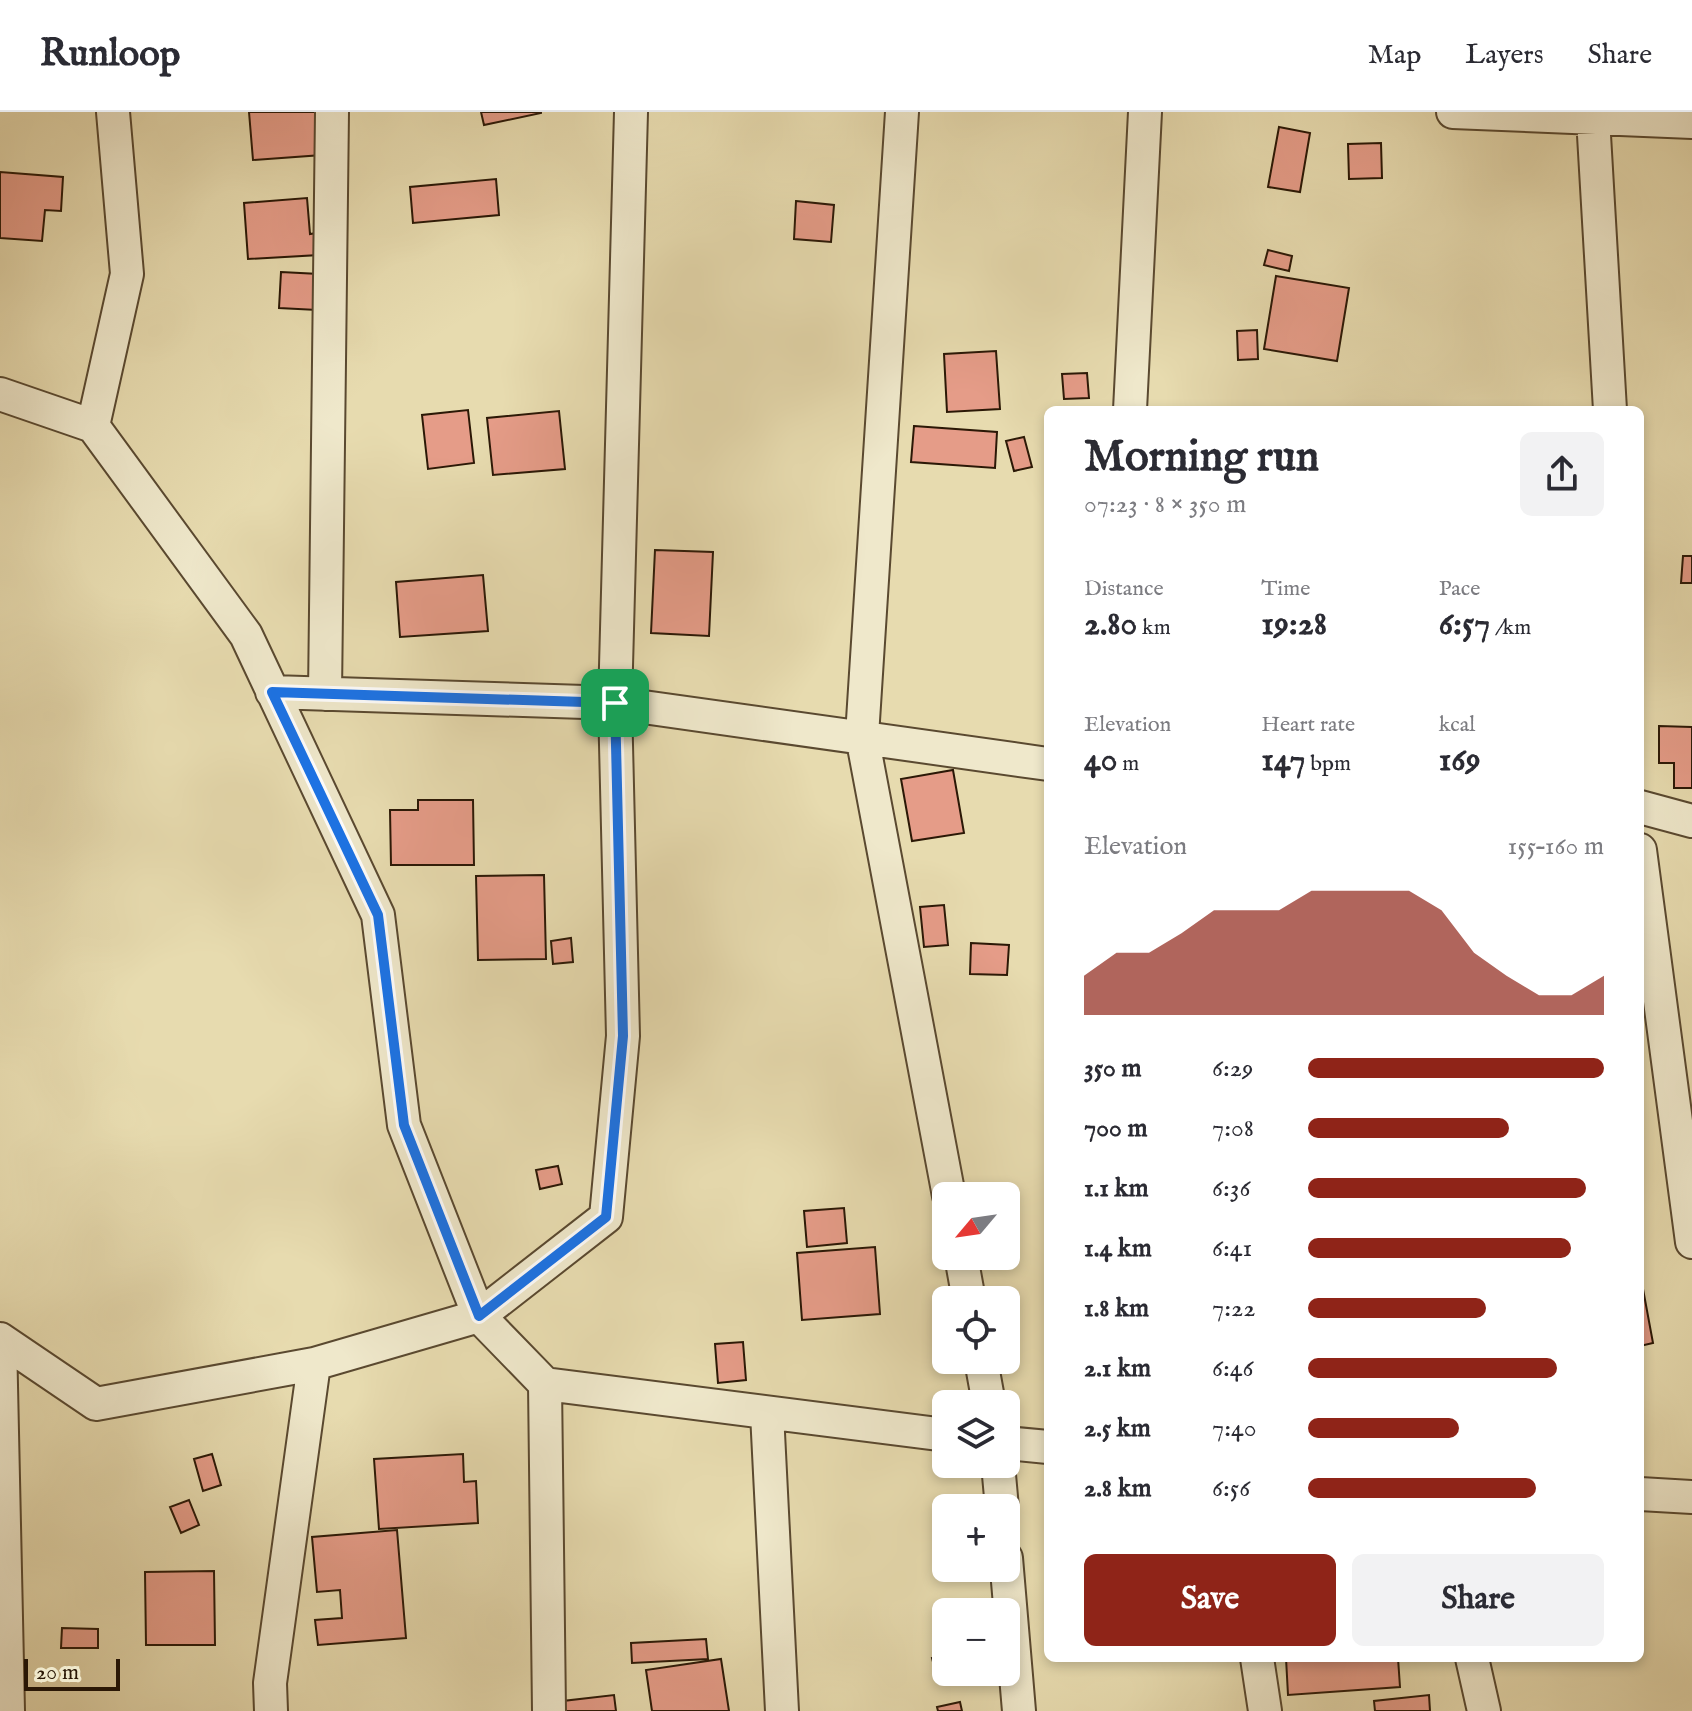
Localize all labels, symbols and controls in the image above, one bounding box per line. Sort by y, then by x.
text: Runloop [40,31,180,79]
text: Map [1368,38,1421,73]
text: Layers [1465,38,1544,73]
text: Share [1588,38,1652,73]
text: Morning run [1084,430,1319,486]
button: share [1520,432,1604,516]
text: 07:23 · 8 × 350 m [1084,488,1246,521]
text: Distance [1084,575,1164,603]
text: Time [1261,575,1310,603]
text: Pace [1439,575,1480,603]
text: 2.80 [1084,603,1137,646]
text: 19:28 [1261,603,1327,646]
text: 6:57 [1439,603,1490,646]
text: km [1137,614,1171,642]
text: /km [1490,614,1531,642]
pin [581,669,649,737]
icon: arrive [593,681,637,725]
text: Elevation [1084,711,1171,739]
text: Heart rate [1261,711,1355,739]
text: kcal [1439,711,1475,739]
text: 40 [1084,739,1117,782]
text: 147 [1261,739,1306,782]
text: 169 [1439,739,1481,782]
text: m [1117,750,1139,778]
text: bpm [1306,750,1351,778]
text: Elevation [1084,830,1187,863]
text: 155–160 m [1508,830,1604,863]
text: 350 m [1084,1052,1142,1085]
text: 6:29 [1212,1052,1253,1085]
text: 700 m [1084,1112,1147,1145]
text: 7:08 [1212,1112,1254,1145]
text: 1.1 km [1084,1172,1149,1205]
text: 6:36 [1212,1172,1251,1205]
north arrow [932,1182,1020,1270]
map controls [932,1182,1020,1686]
text: 1.4 km [1084,1232,1152,1265]
text: 6:41 [1212,1232,1252,1265]
button: locate [932,1286,1020,1374]
text: 1.8 km [1084,1292,1149,1325]
text: 7:22 [1212,1292,1255,1325]
text: 2.1 km [1084,1352,1151,1385]
text: 6:46 [1212,1352,1254,1385]
button: layers [932,1390,1020,1478]
text: 2.5 km [1084,1412,1151,1445]
text: 7:40 [1212,1412,1257,1445]
text: 2.8 km [1084,1472,1152,1505]
text: 6:56 [1212,1472,1250,1505]
button: + [932,1494,1020,1582]
button: Save [1084,1554,1336,1646]
button: Share [1352,1554,1604,1646]
button: − [932,1598,1020,1686]
scale bar [24,1655,120,1691]
text: 20 m [36,1659,79,1687]

